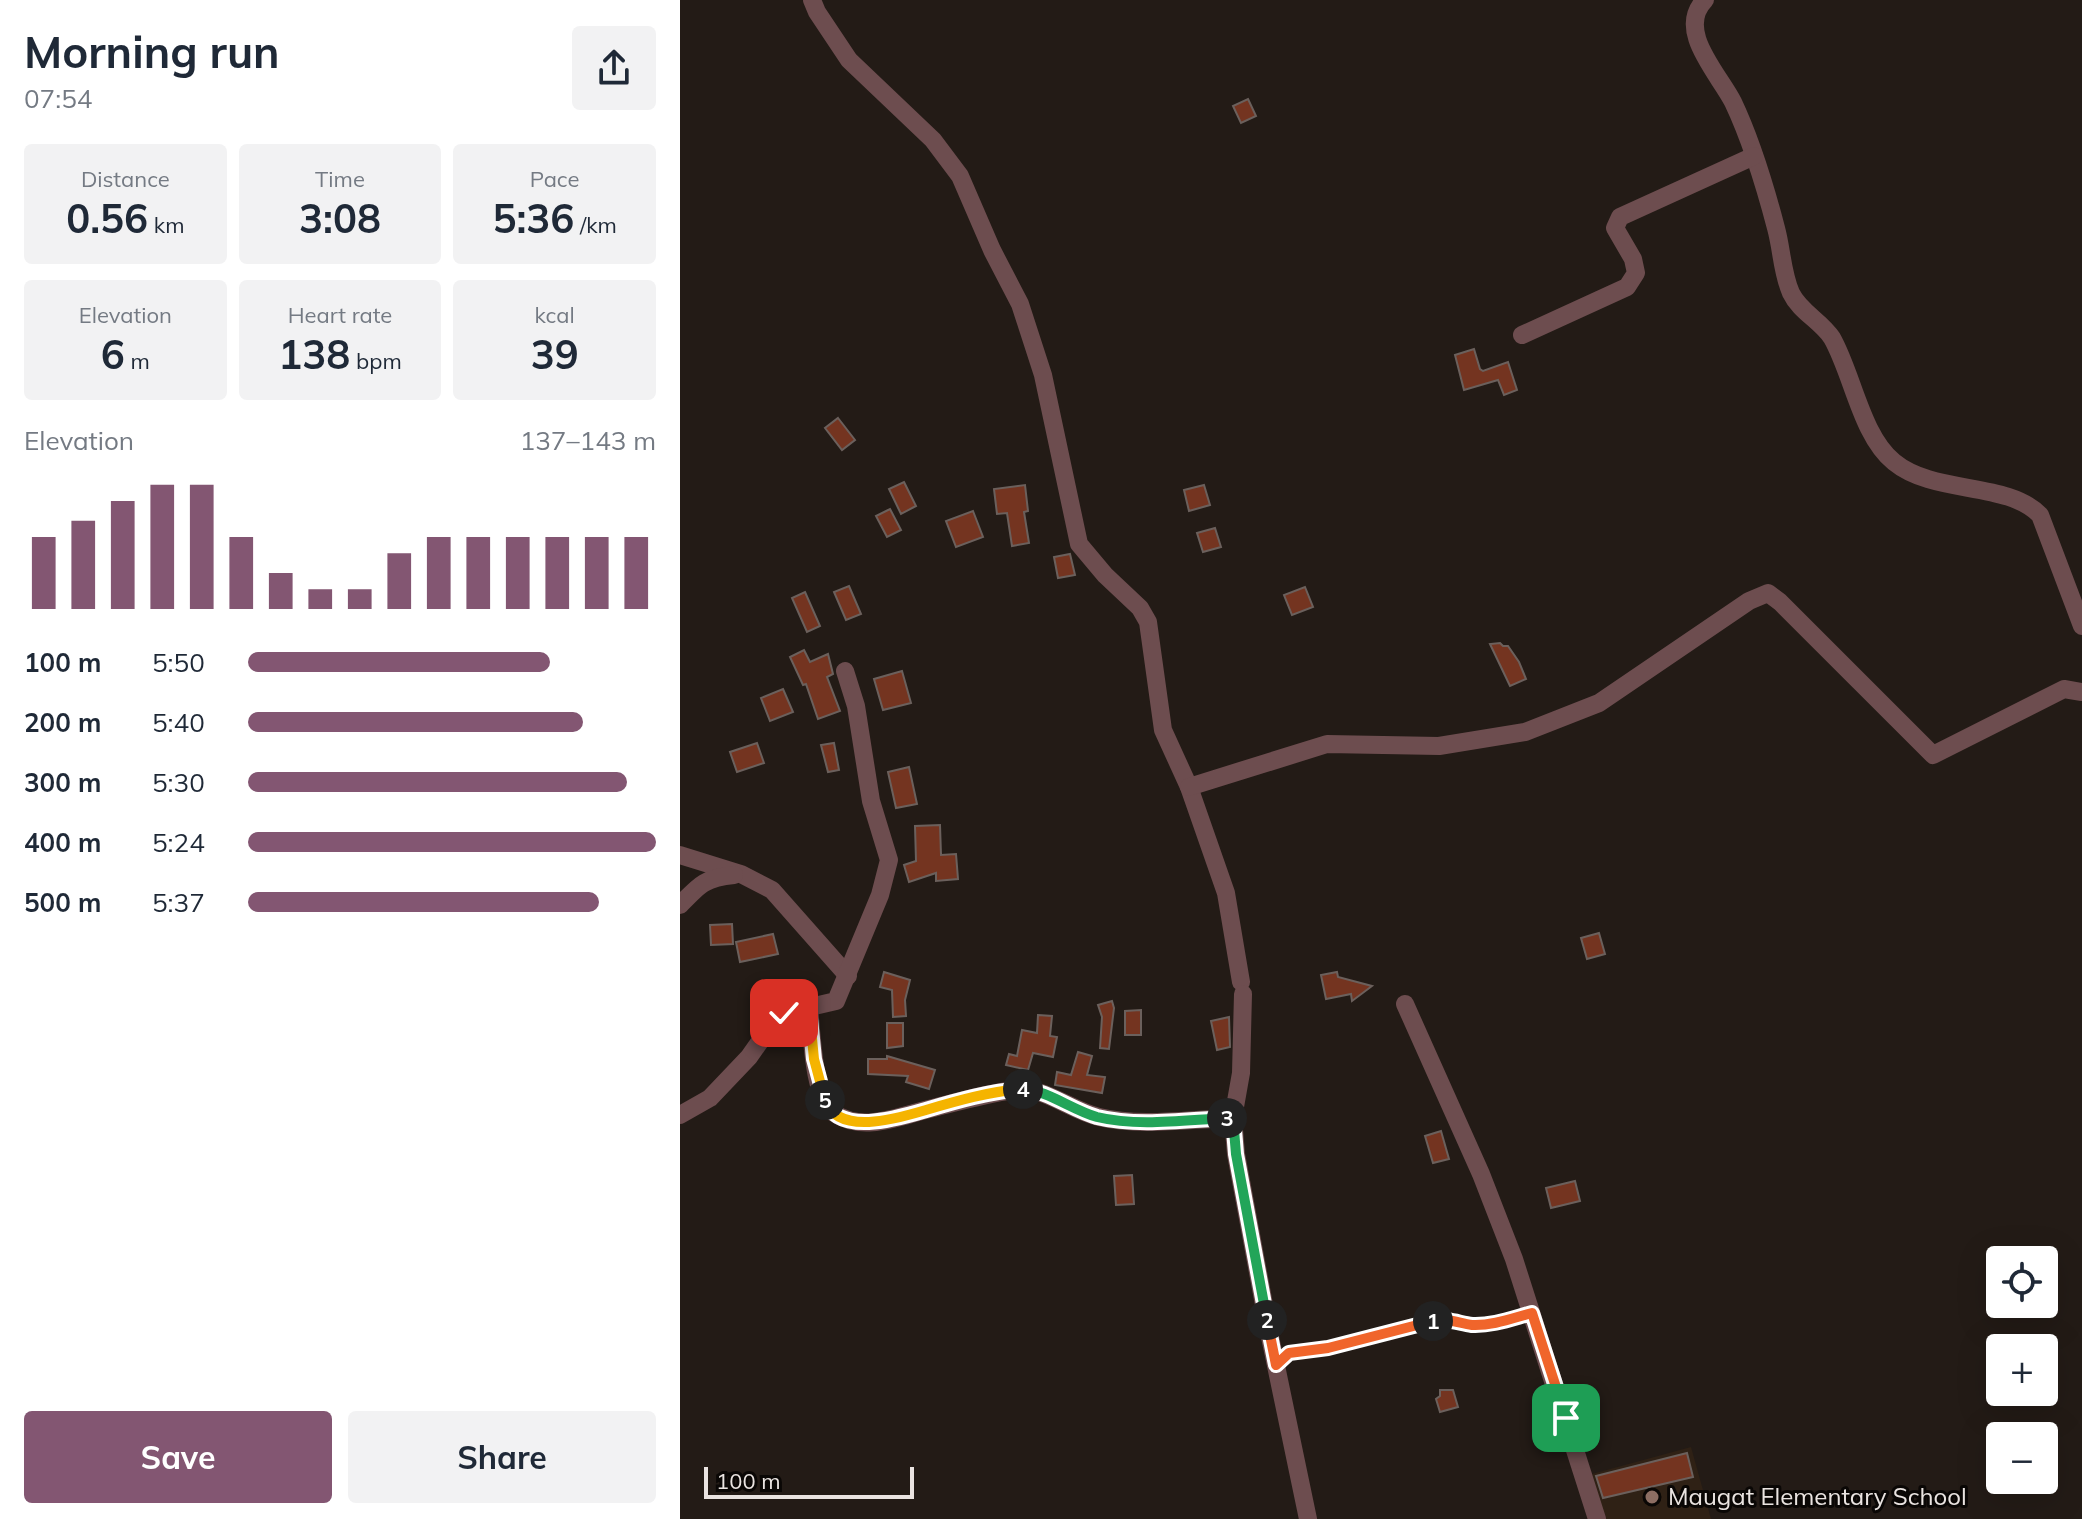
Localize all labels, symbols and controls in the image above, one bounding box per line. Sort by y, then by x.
text: Morning run [24,24,280,79]
button: share [572,26,656,110]
text: 07:54 [24,82,92,115]
text: Distance [81,165,170,193]
text: Time [315,165,365,193]
text: Pace [530,165,579,193]
text: 0.56 [66,193,148,243]
text: 3:08 [299,193,381,243]
text: 5:36 [492,193,574,243]
text: km [148,211,184,239]
text: /km [574,211,617,239]
text: Elevation [79,301,172,329]
text: Heart rate [288,301,392,329]
text: kcal [535,301,575,329]
text: 6 [101,329,125,379]
text: 138 [278,329,350,379]
text: 39 [531,329,579,379]
text: m [125,347,150,375]
text: bpm [350,347,402,375]
text: Elevation [24,424,134,457]
text: 137–143 m [520,424,656,457]
text: 100 m [24,646,101,679]
text: 5:50 [152,646,205,679]
text: 200 m [24,706,101,739]
text: 5:40 [152,706,205,739]
text: 300 m [24,766,101,799]
text: 5:30 [152,766,205,799]
text: 400 m [24,826,101,859]
text: 5:24 [152,826,205,859]
text: 500 m [24,886,101,919]
text: 5:37 [152,886,205,919]
pin [750,979,818,1047]
icon: check [762,991,806,1035]
pin: 4 [1003,1069,1043,1109]
text: 4 [1016,1075,1030,1103]
pin: 5 [805,1080,845,1120]
text: 5 [818,1086,832,1114]
pin: 3 [1207,1098,1247,1138]
text: 3 [1220,1104,1234,1132]
map controls [1986,1246,2058,1494]
button: locate [1986,1246,2058,1318]
pin: 2 [1247,1300,1287,1340]
pin: 1 [1413,1301,1453,1341]
text: 2 [1260,1306,1274,1334]
text: 1 [1426,1307,1440,1335]
button: + [1986,1334,2058,1406]
pin [1532,1384,1600,1452]
icon: arrive [1544,1396,1588,1440]
button: Save [24,1411,332,1503]
button: Share [348,1411,656,1503]
button: − [1986,1422,2058,1494]
scale bar [704,1463,914,1499]
text: 100 m [716,1467,781,1495]
place label: Maugat Elementary School [1668,1481,1967,1511]
marker: Maugat Elementary School [1643,1488,1661,1506]

